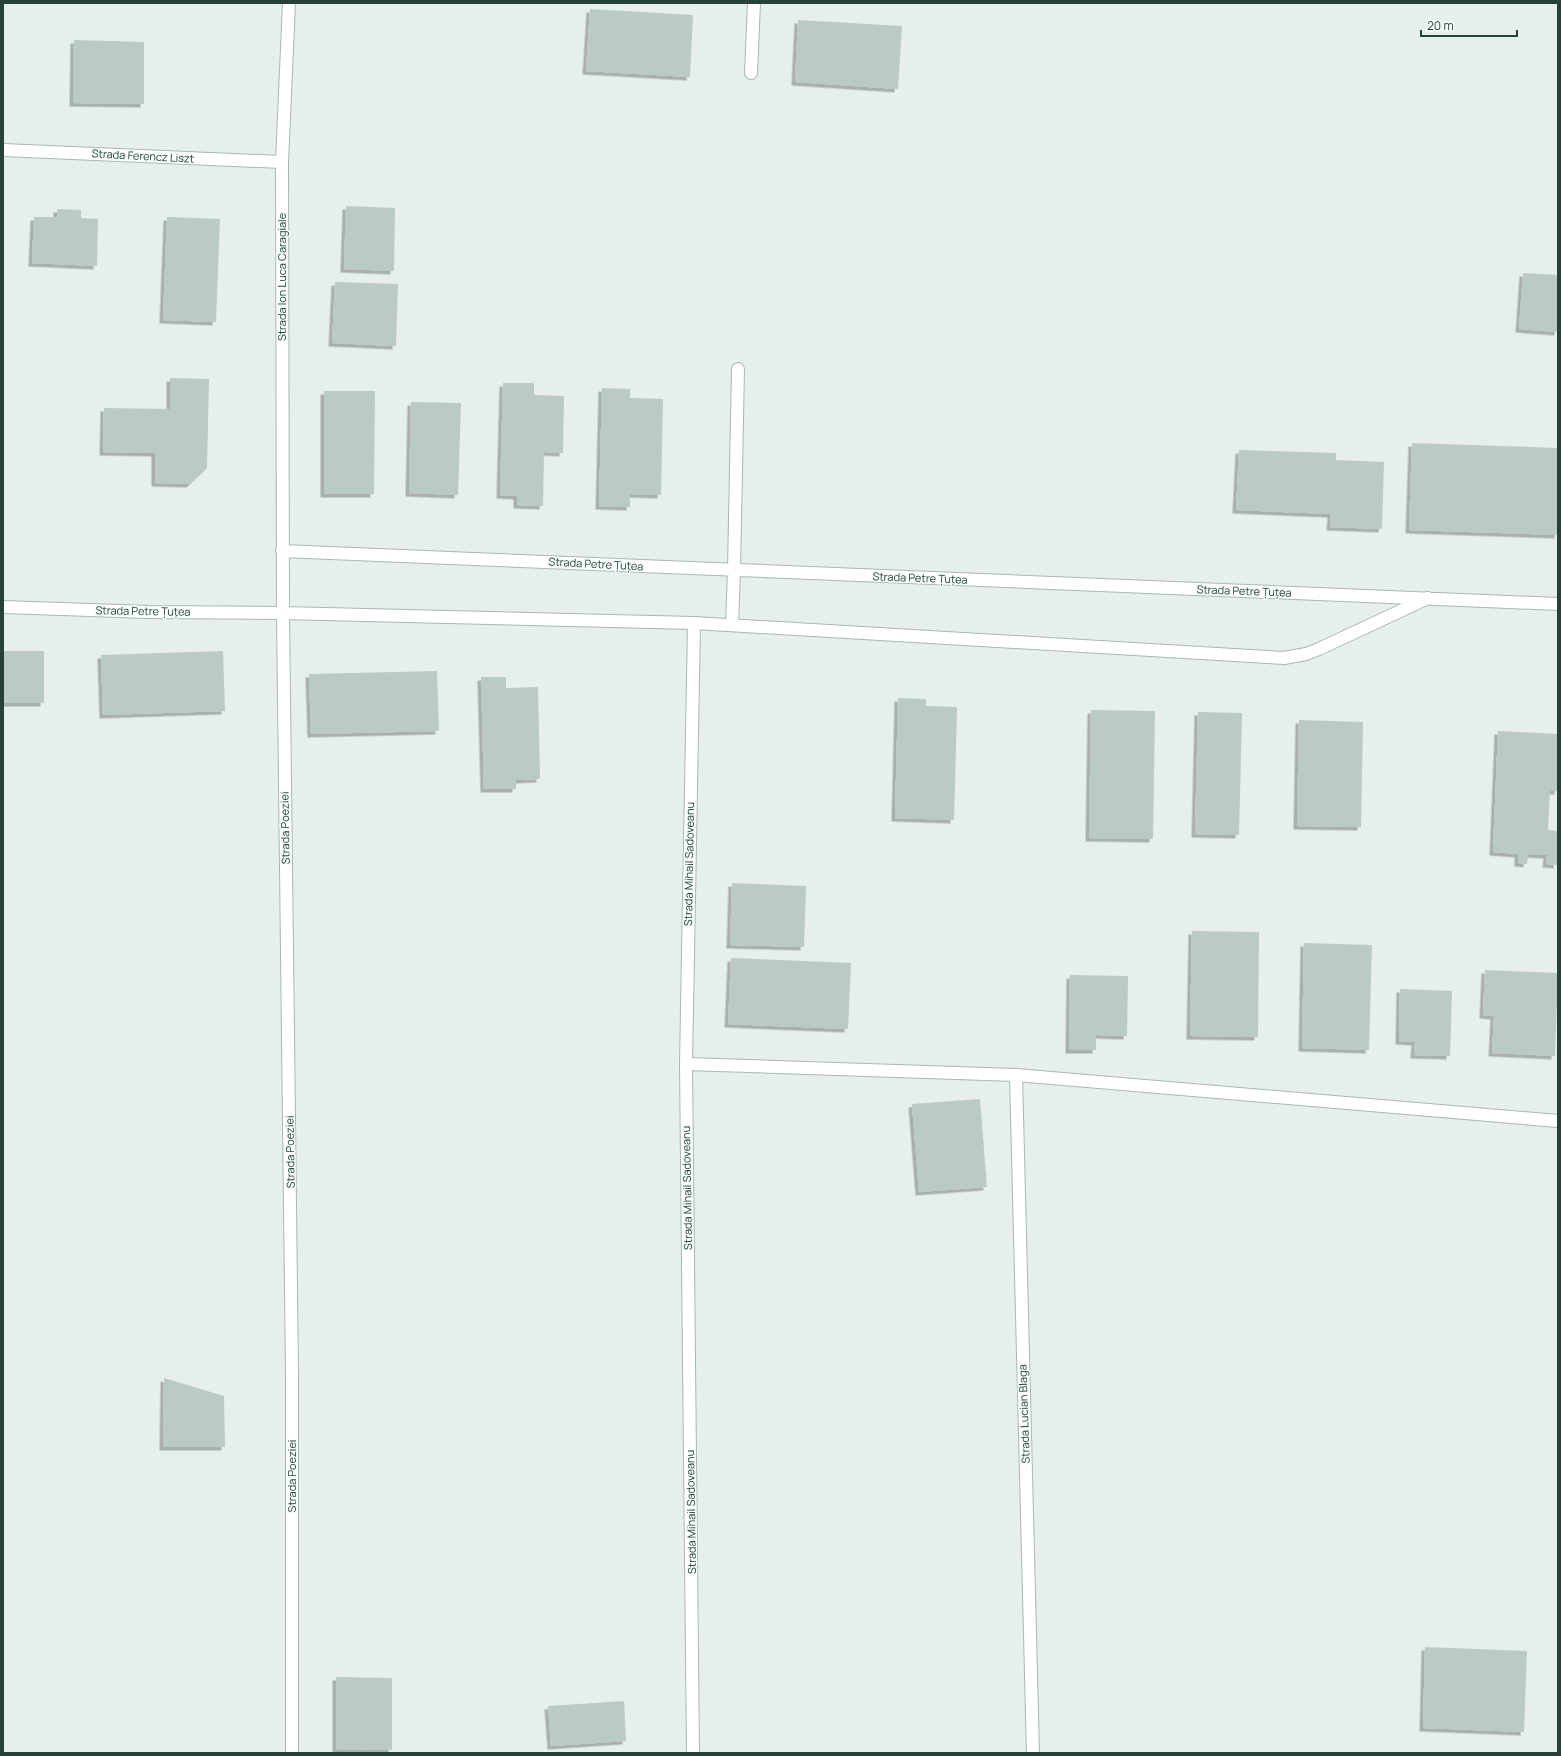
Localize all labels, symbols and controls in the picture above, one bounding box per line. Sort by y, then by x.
scale bar [1421,12,1517,38]
text: 20 m [1427,17,1454,34]
street label: Strada Ferencz Liszt [91,145,195,166]
street label: Strada Ion Luca Caragiale [274,212,289,341]
street label: Strada Petre Țuțea [548,554,644,573]
street label: Strada Petre Țuțea [872,568,968,587]
street label: Strada Petre Țuțea [1196,581,1292,600]
street label: Strada Petre Țuțea [95,602,191,619]
street label: Strada Poeziei [276,791,293,865]
street label: Strada Mihail Sadoveanu [680,802,697,926]
street label: Strada Poeziei [281,1115,298,1189]
street label: Strada Mihail Sadoveanu [678,1126,695,1250]
street label: Strada Lucian Blaga [1014,1364,1033,1464]
street label: Strada Poeziei [284,1440,299,1512]
street label: Strada Mihail Sadoveanu [682,1450,699,1574]

